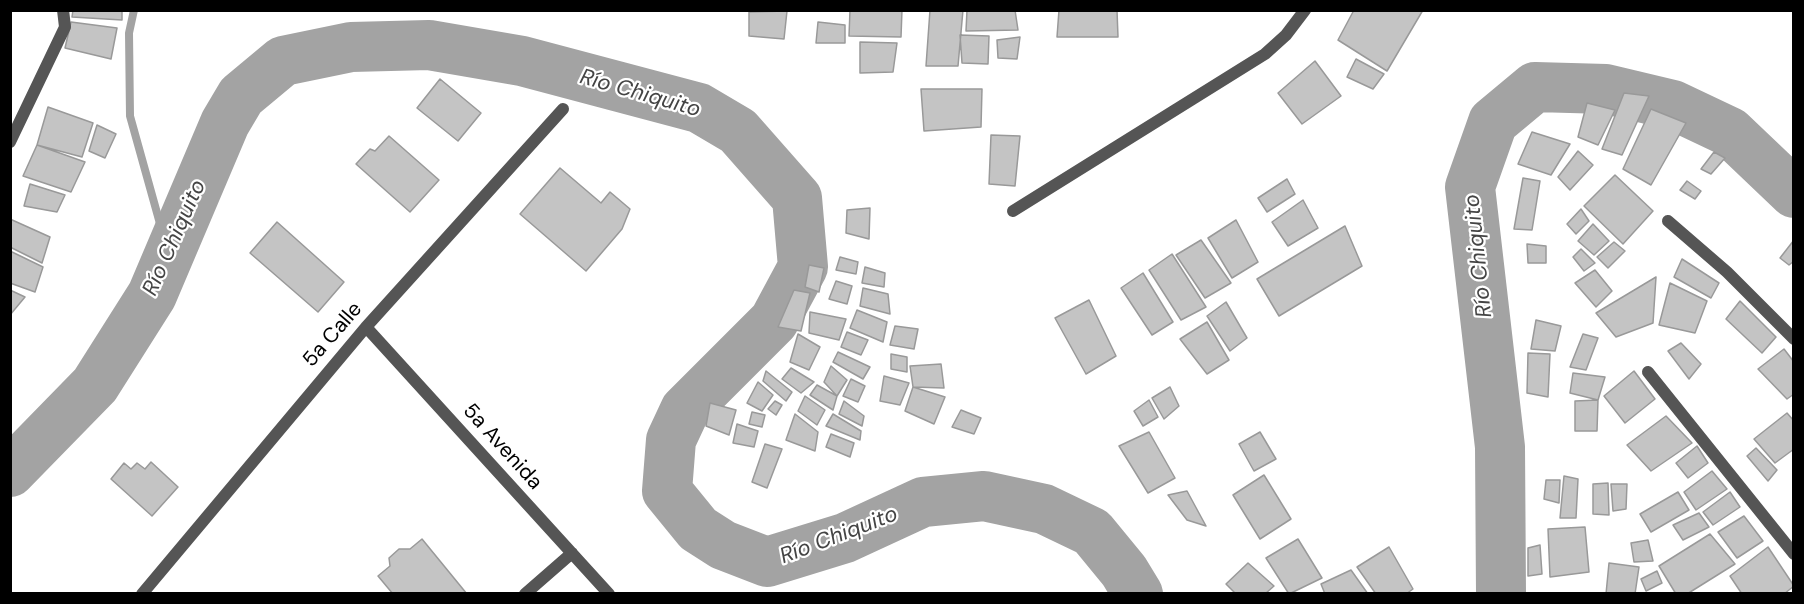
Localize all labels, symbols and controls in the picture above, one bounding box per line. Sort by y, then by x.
water label: Río Chiquito [577,64,703,124]
water label: Río Chiquito [138,176,212,300]
water label: Río Chiquito [1459,193,1499,319]
street label: 5a Calle [298,297,368,373]
street label: 5a Avenida [457,399,547,495]
water label: Río Chiquito [776,501,902,571]

